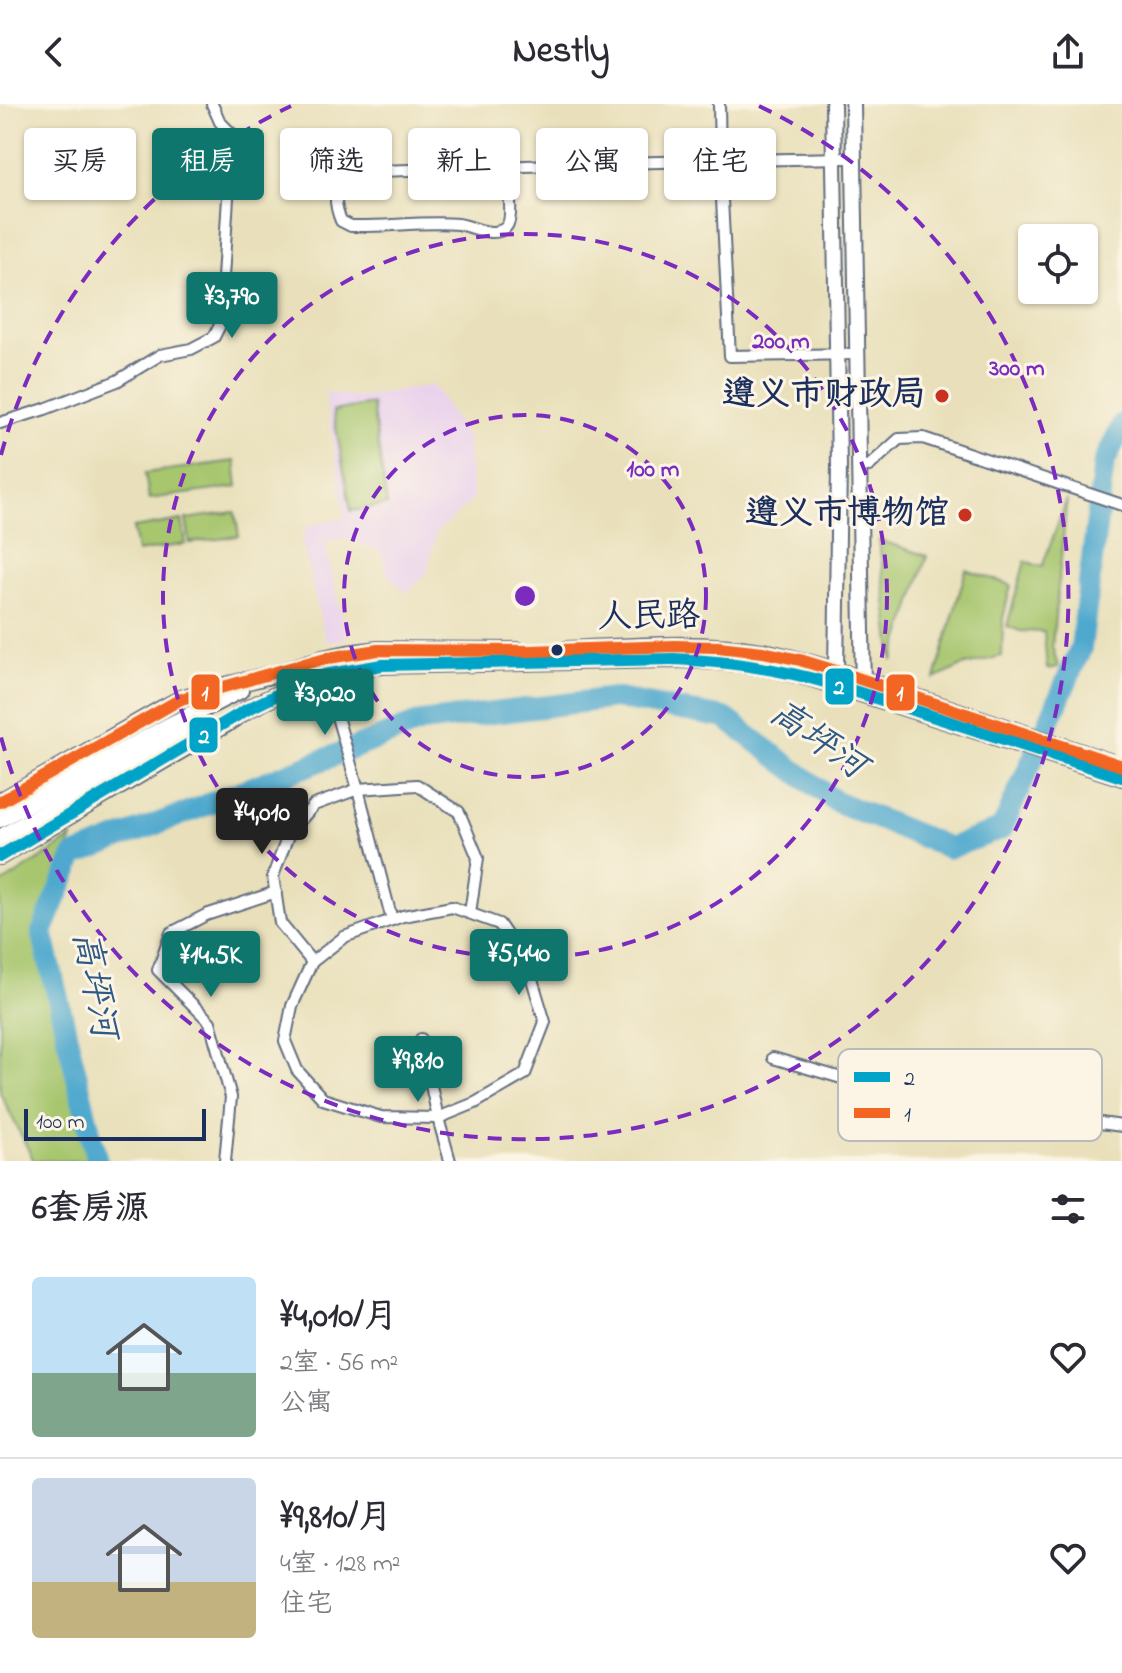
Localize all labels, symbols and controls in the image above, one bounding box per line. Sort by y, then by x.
text: Nestly [513,26,609,79]
icon: back [32,30,76,74]
icon: share [1046,30,1090,74]
chip: 买房 [24,128,136,200]
chip: 租房 [152,128,264,200]
chip: 筛选 [280,128,392,200]
chip: 新上 [408,128,520,200]
chip: 公寓 [536,128,648,200]
chip: 住宅 [664,128,776,200]
map controls [1018,224,1098,304]
button: locate [1018,224,1098,304]
pin: ¥3,790 [167,272,297,340]
text: ¥3,790 [204,279,260,317]
text: 200 m [751,325,810,360]
text: 300 m [988,352,1045,387]
place label: 遵义市财政局 [722,371,926,421]
marker: 遵义市财政局 [933,387,951,405]
text: 100 m [627,453,680,488]
place label: 遵义市博物馆 [745,490,949,540]
marker: 遵义市博物馆 [956,506,974,524]
centre of rings [511,582,539,610]
street label: 人民路 [598,592,700,644]
unlabelled marker [549,642,565,658]
line badge: 2 [824,667,855,706]
pin: ¥3,020 [260,669,390,737]
line badge: 1 [190,673,221,711]
text: 2 [833,673,845,705]
line badge: 1 [885,673,916,712]
text: ¥3,020 [295,676,355,714]
text: 1 [202,679,209,711]
text: 1 [897,679,904,711]
water label: 高坪河 [758,688,881,797]
line badge: 2 [188,716,219,754]
text: 2 [198,722,210,754]
pin: ¥4,010 [197,788,327,856]
text: ¥4,010 [234,795,290,833]
water label: 高坪河 [57,927,130,1048]
pin: ¥5,440 [454,929,584,997]
pin: ¥14.5K [146,931,276,999]
text: ¥5,440 [488,936,550,974]
text: ¥14.5K [180,938,242,976]
pin: ¥9,810 [353,1036,483,1104]
text: ¥9,810 [392,1043,444,1081]
legend [838,1049,1102,1141]
text: 2 [904,1064,915,1096]
text: 1 [904,1100,911,1132]
scale bar [24,1105,206,1141]
text: 100 m [36,1107,85,1139]
text: 6套房源 [32,1185,149,1235]
icon: filters [1046,1187,1090,1231]
text: ¥4,010/月 [280,1293,398,1343]
icon: home [96,1309,192,1405]
icon: heart [1046,1335,1090,1379]
text: 2室 · 56 m² [280,1345,398,1383]
text: 公寓 [280,1385,332,1423]
text: ¥9,810/月 [280,1494,392,1544]
icon: home [96,1510,192,1606]
icon: heart [1046,1536,1090,1580]
text: 4室 · 128 m² [280,1546,401,1584]
text: 住宅 [280,1586,332,1624]

